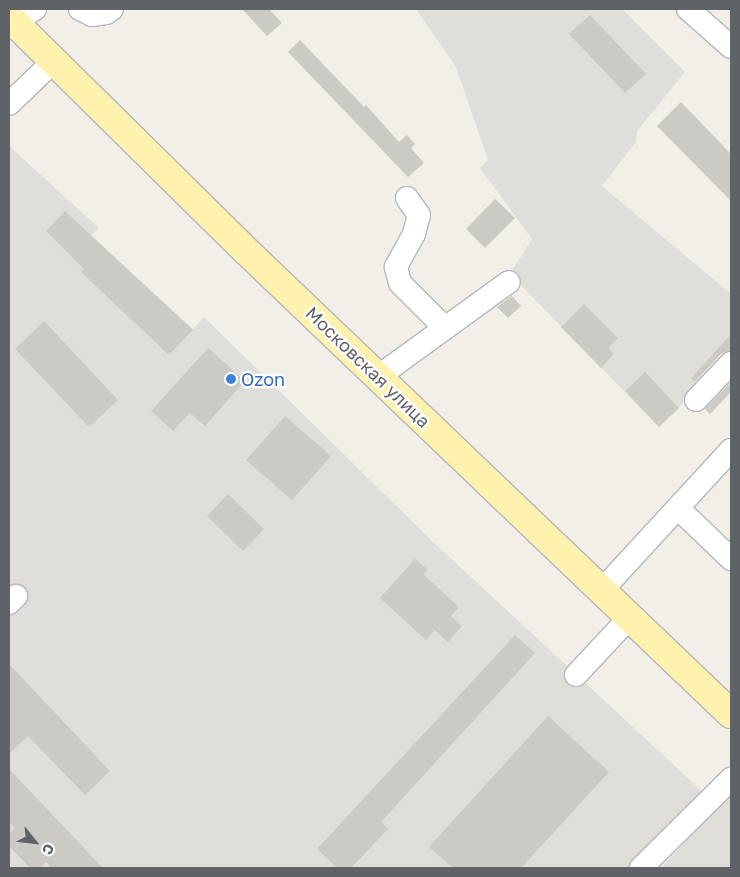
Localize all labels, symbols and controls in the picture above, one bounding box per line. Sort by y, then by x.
street label: Московская улица [301,302,435,432]
place label: Ozon [241,368,285,390]
marker: Ozon [225,373,237,385]
north arrow [10,817,60,867]
text: С [39,841,58,858]

